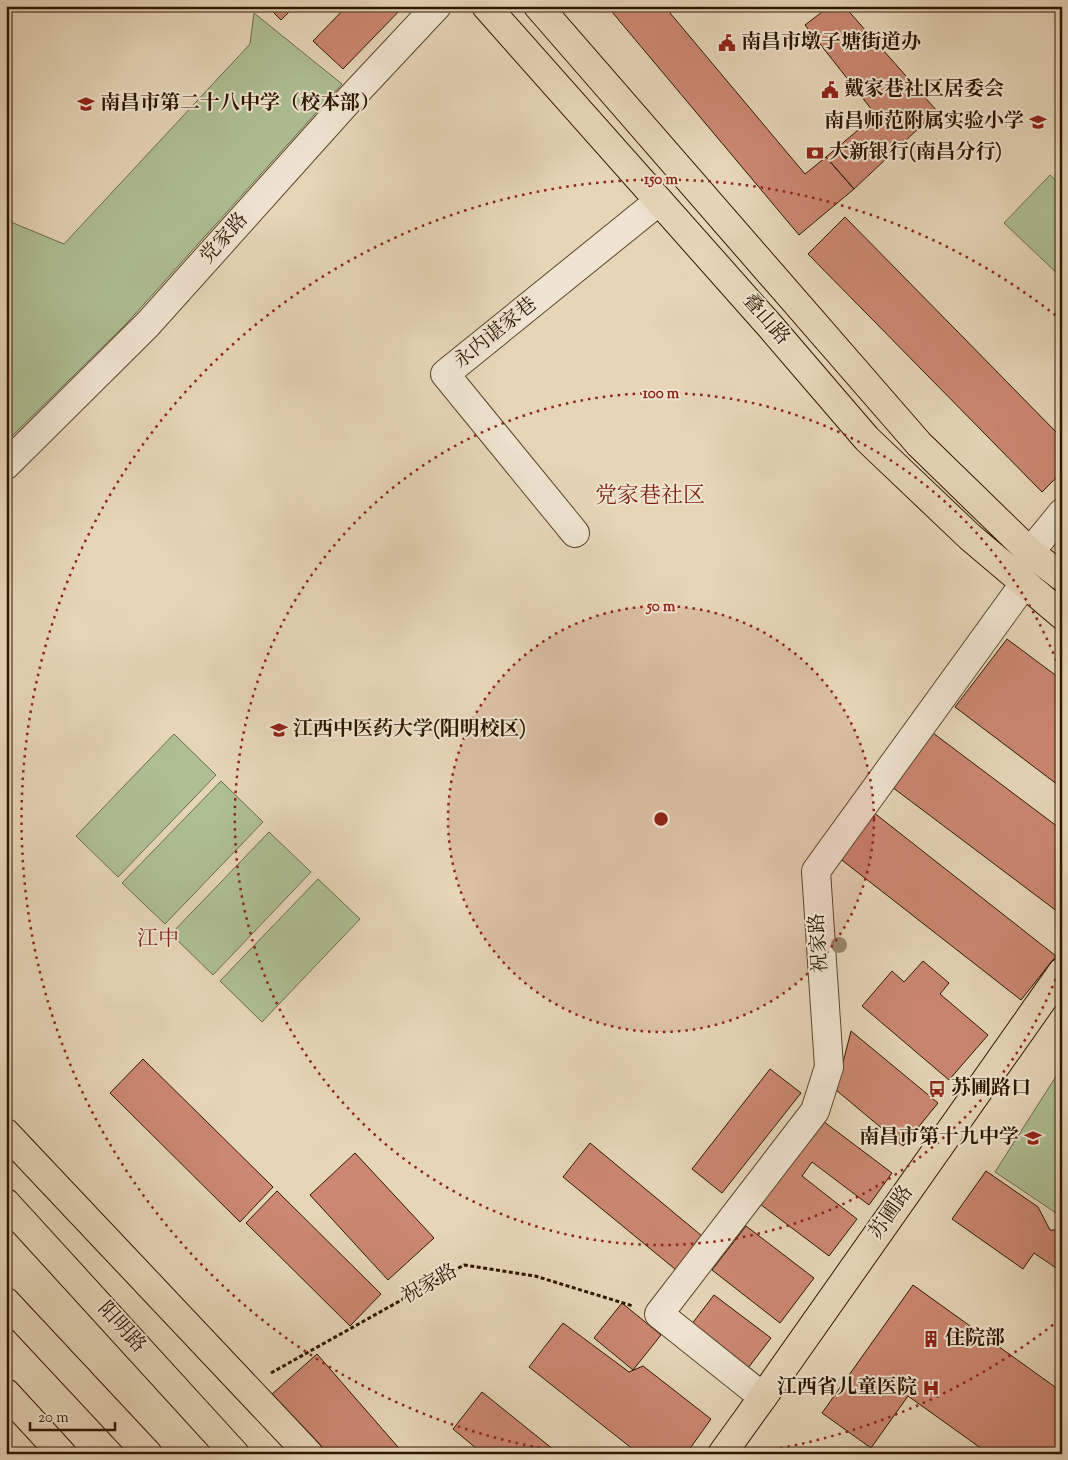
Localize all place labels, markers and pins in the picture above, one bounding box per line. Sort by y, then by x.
place label: 南昌市墩子塘街道办 [741,29,921,58]
public building icon: 南昌市墩子塘街道办 [717,33,737,53]
place label: 戴家巷社区居委会 [844,76,1004,105]
public building icon: 戴家巷社区居委会 [820,80,840,100]
place label: 南昌市第二十八中学（校本部） [100,90,380,119]
school or university icon: 南昌市第二十八中学（校本部） [76,94,96,114]
place label: 南昌师范附属实验小学 [824,108,1024,137]
school or university icon: 南昌师范附属实验小学 [1028,112,1048,132]
place label: 大新银行(南昌分行) [829,139,1002,168]
bank icon: 大新银行(南昌分行) [805,143,825,163]
place label: 江西中医药大学(阳明校区) [293,716,526,745]
school or university icon: 江西中医药大学(阳明校区) [269,720,289,740]
centre of rings [652,810,670,828]
place label: 苏圃路口 [951,1075,1031,1104]
bus stop icon: 苏圃路口 [927,1079,947,1099]
place label: 南昌市第十九中学 [859,1124,1019,1153]
school or university icon: 南昌市第十九中学 [1023,1128,1043,1148]
place label: 住院部 [945,1325,1005,1354]
building icon: 住院部 [921,1329,941,1349]
place label: 江西省儿童医院 [777,1374,917,1403]
hospital icon: 江西省儿童医院 [921,1378,941,1398]

